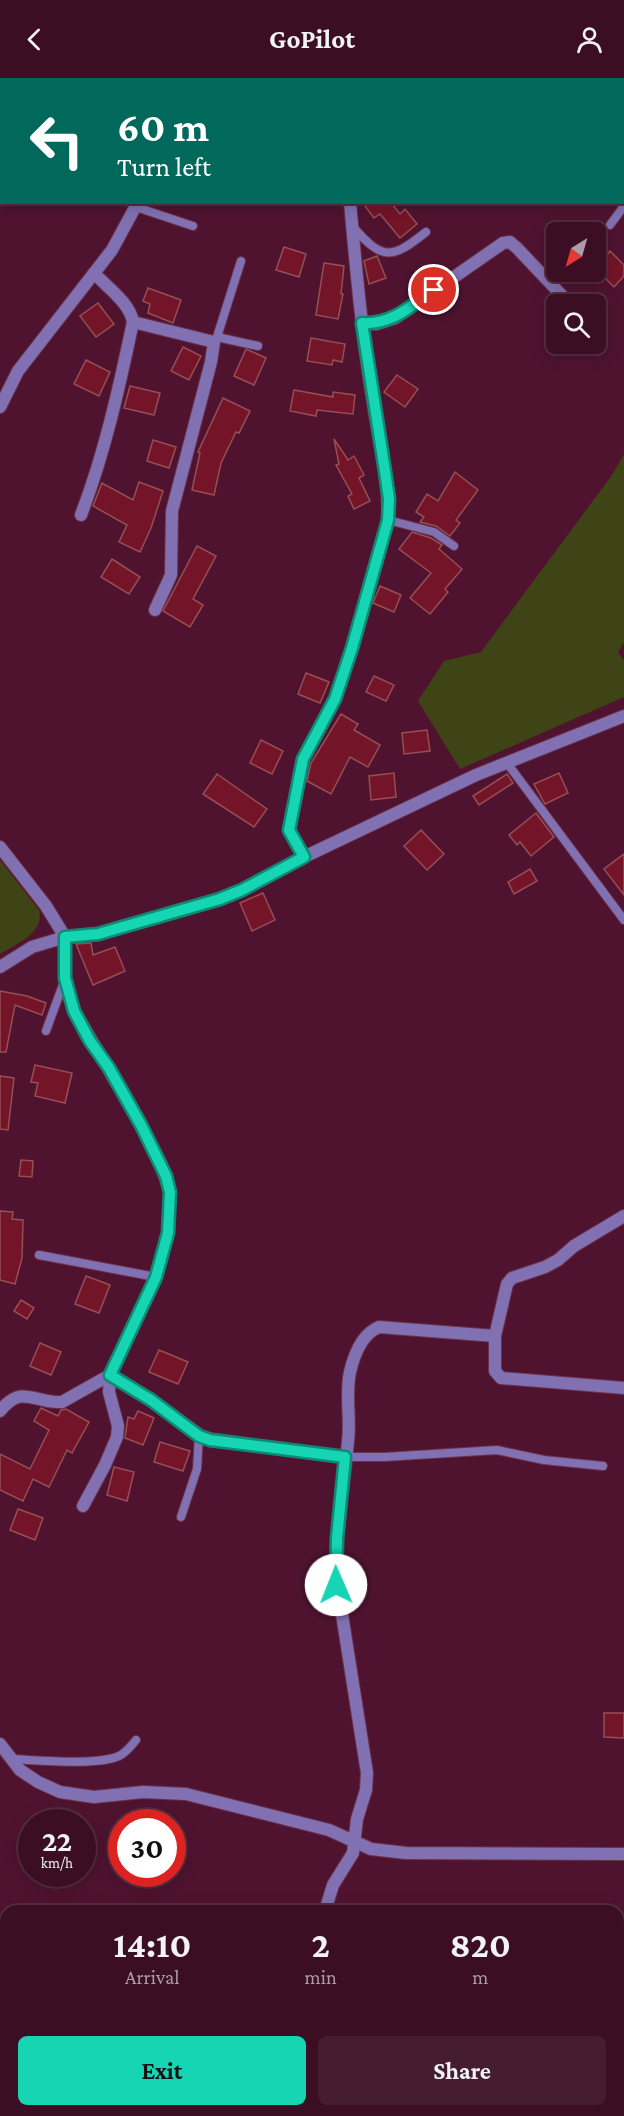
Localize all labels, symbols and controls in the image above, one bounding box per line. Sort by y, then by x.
icon: back [18,23,51,56]
icon: person [573,23,606,56]
text: GoPilot [269,24,355,54]
icon: left [18,102,96,180]
text: 60 m [117,103,209,150]
text: Turn left [117,152,211,182]
north arrow [546,222,606,282]
map controls [546,222,606,354]
pin [408,264,459,315]
icon: arrive [417,273,450,306]
button: search [546,294,606,354]
position arrow [304,1553,368,1617]
speed limit sign: 30 [108,1809,186,1887]
text: 22 [42,1824,72,1857]
text: km/h [41,1855,73,1871]
text: 14:10 [113,1925,191,1965]
text: 2 [311,1925,330,1965]
text: 820 [450,1925,511,1965]
text: Arrival [125,1966,180,1988]
text: min [305,1966,337,1988]
text: m [472,1966,488,1988]
button: Exit [18,2036,306,2105]
button: Share [318,2036,606,2105]

